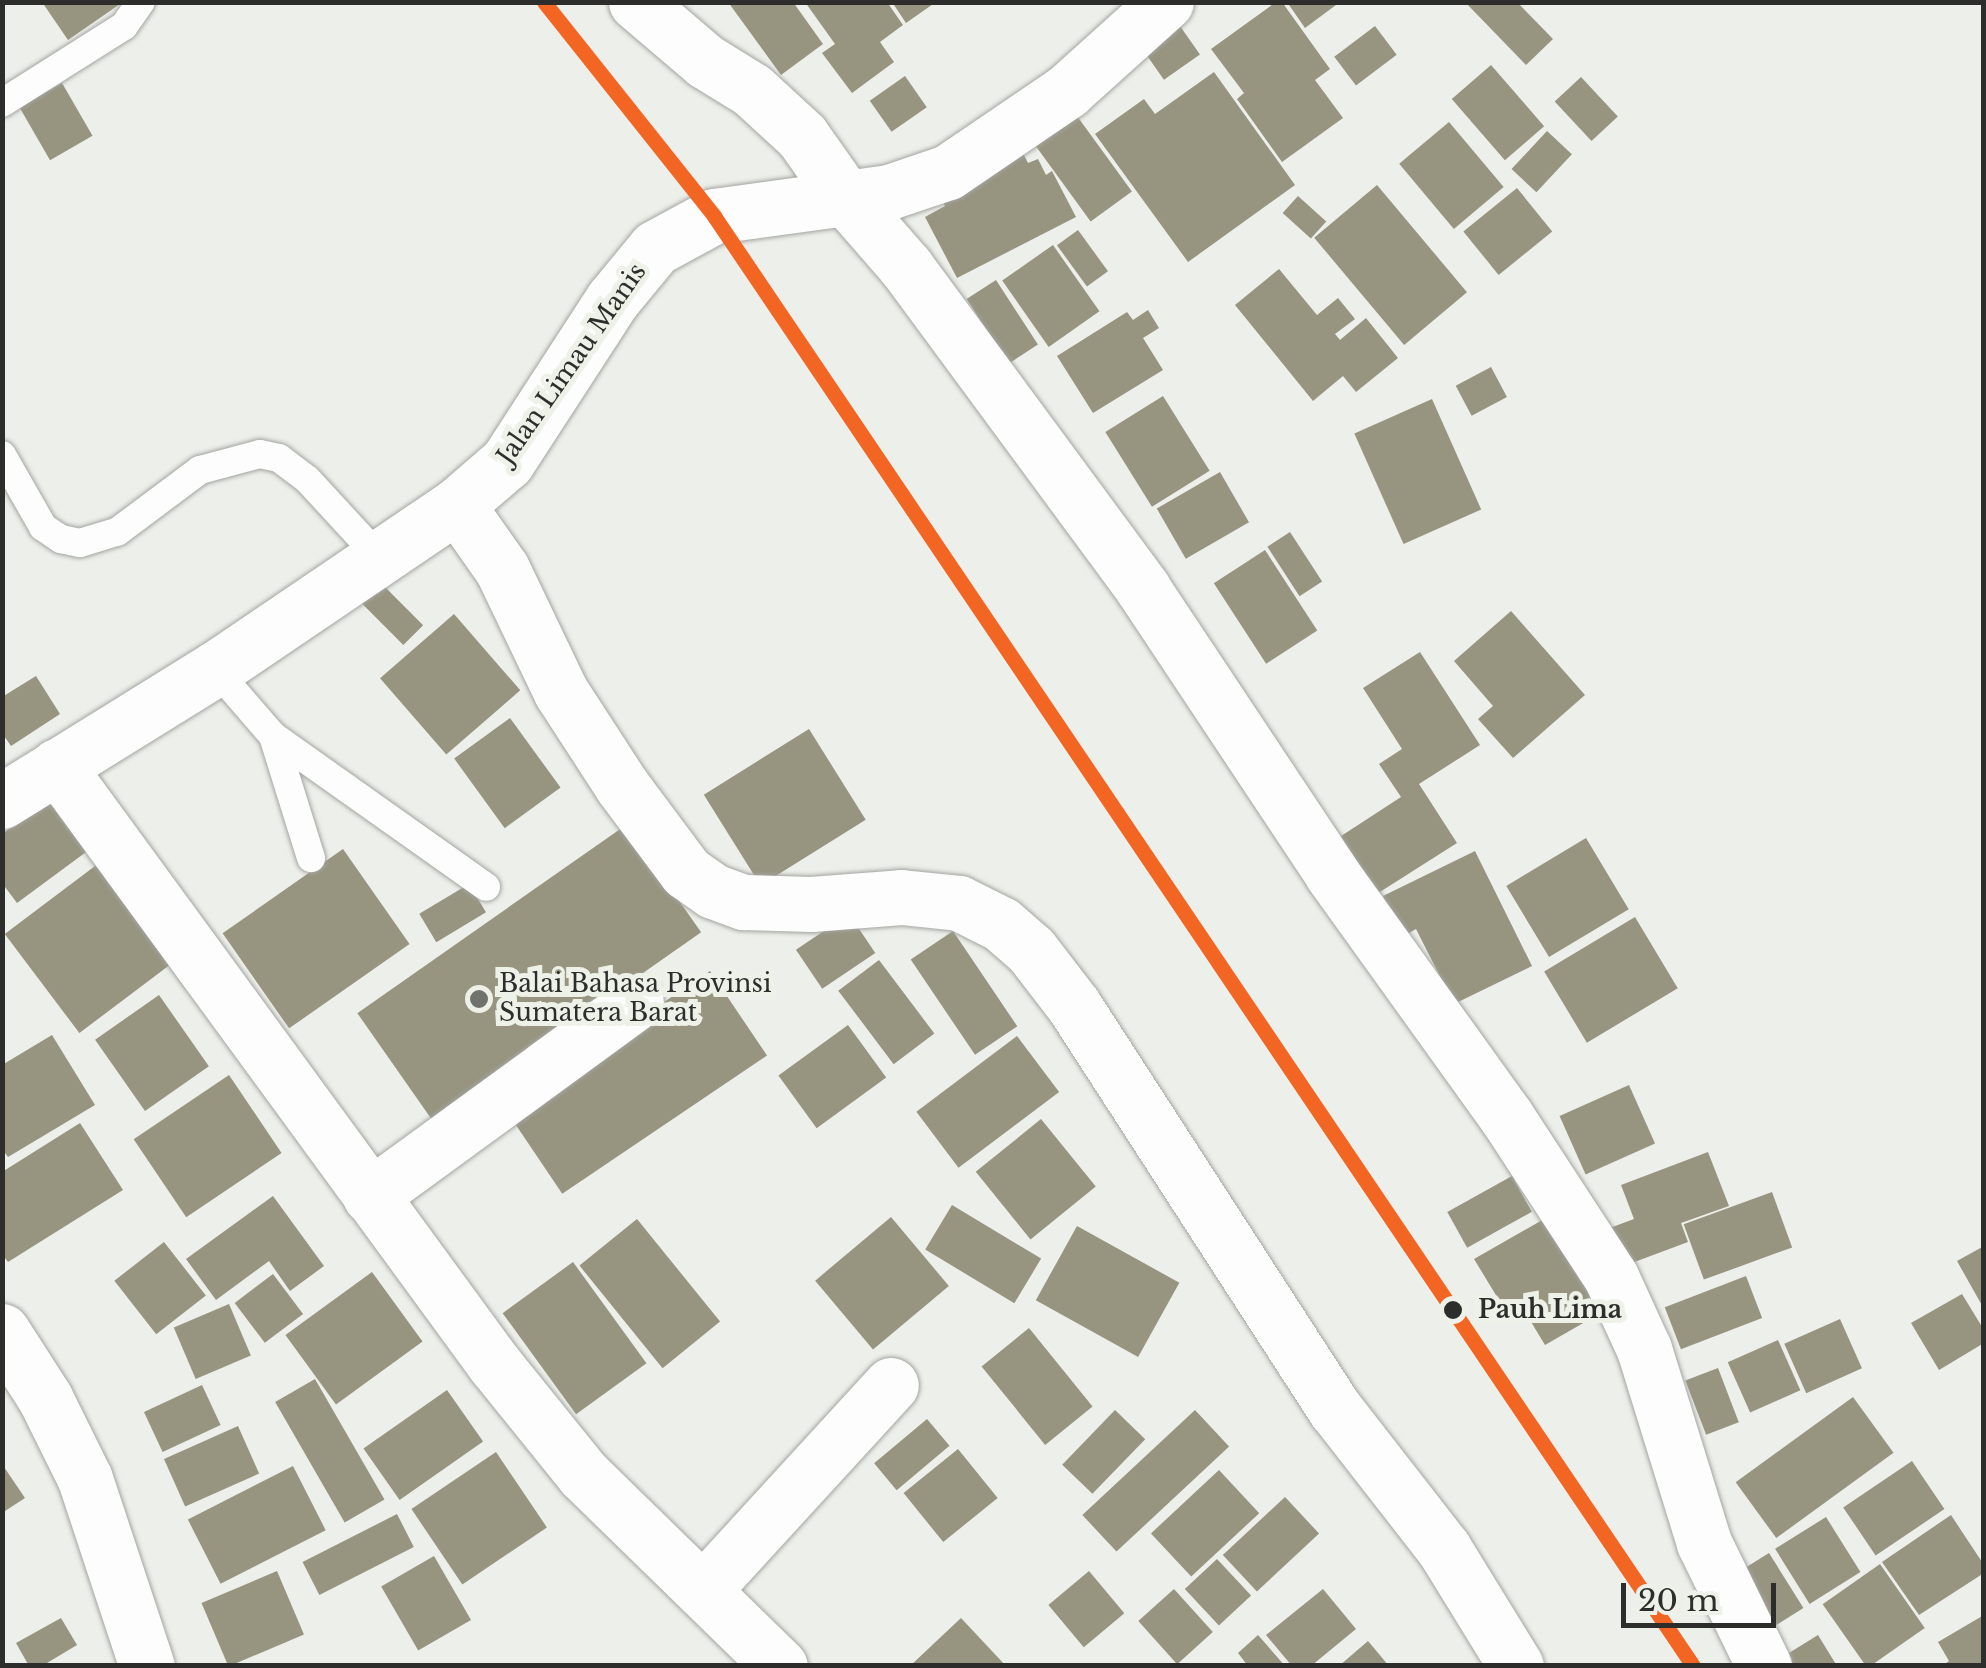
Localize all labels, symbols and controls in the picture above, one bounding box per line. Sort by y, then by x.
street label: Jalan Limau Manis [491,258,653,470]
place label: Balai Bahasa Provinsi Sumatera Barat [499,970,772,1029]
marker: Balai Bahasa Provinsi Sumatera Barat [468,988,490,1010]
marker: Pauh Lima [1437,1294,1469,1326]
place label: Pauh Lima [1478,1295,1622,1325]
scale bar [1626,1563,1781,1625]
text: 20 m [1638,1582,1719,1619]

